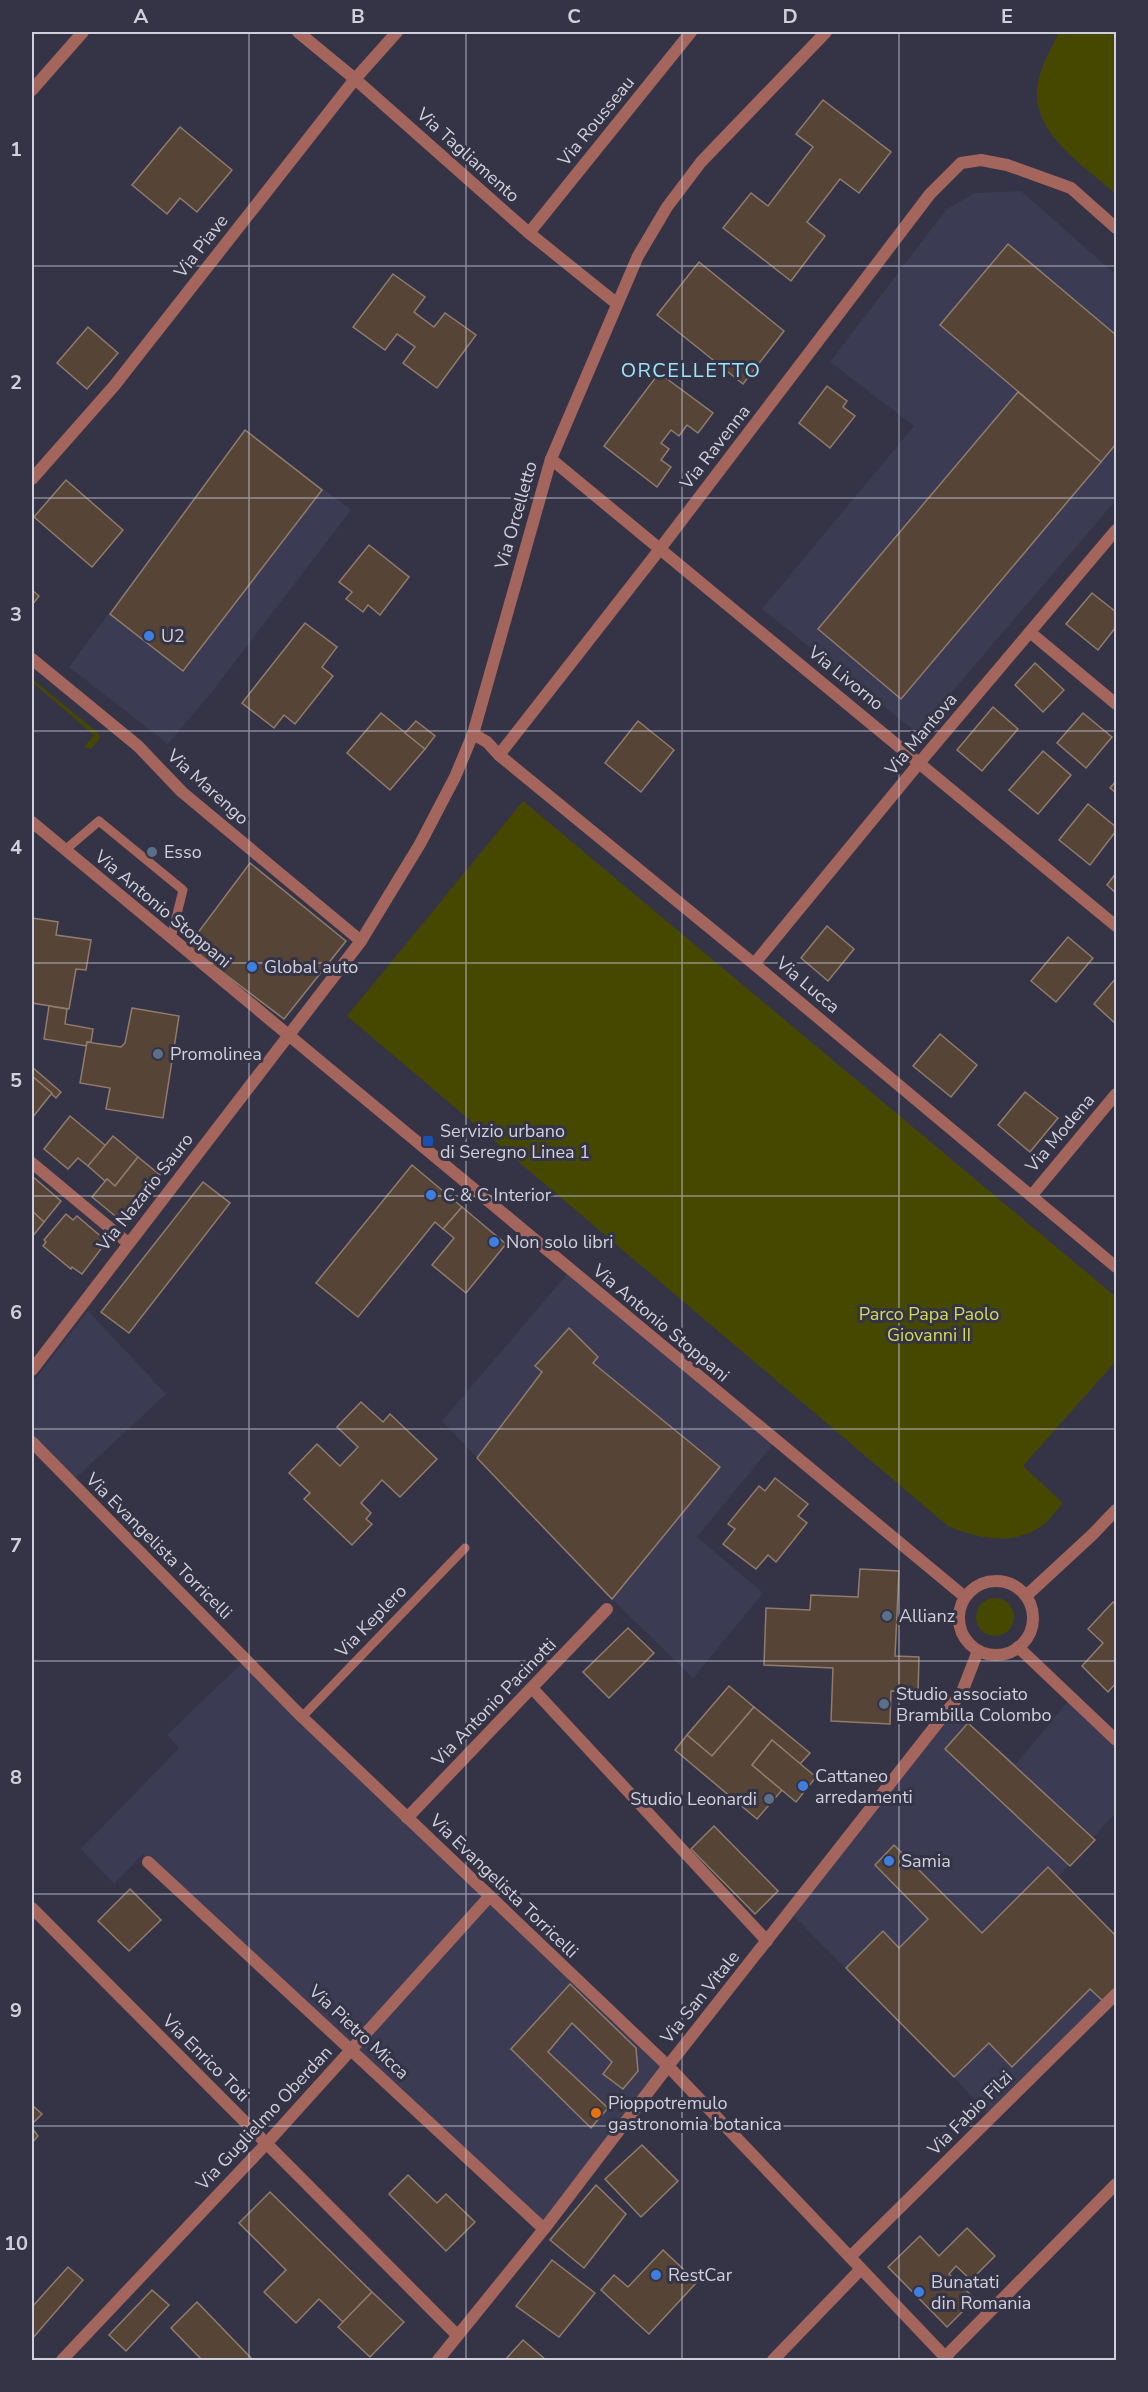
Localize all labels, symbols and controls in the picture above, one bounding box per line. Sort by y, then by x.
text: A [134,3,149,30]
text: B [351,3,365,30]
text: C [567,3,581,30]
text: D [782,3,798,30]
text: E [1001,3,1013,30]
street label: Via Rousseau [552,71,640,172]
street label: Via Tagliamento [411,102,525,208]
text: 1 [10,136,22,163]
street label: Via Piave [168,209,233,284]
district label: ORCELLETTO [621,357,761,384]
text: 2 [10,369,22,396]
street label: Via Ravenna [674,400,756,495]
street label: Via Orcelletto [489,458,543,573]
text: 3 [10,601,22,628]
place label: U2 [161,624,185,648]
marker: U2 [142,629,156,643]
street label: Via Livorno [802,640,889,716]
street label: Via Mantova [879,688,963,781]
street label: Via Marengo [161,743,254,830]
text: 4 [10,834,22,861]
place label: Esso [164,840,202,864]
street label: Via Antonio Stoppani [89,844,236,973]
marker: Esso [145,845,159,859]
street label: Via Lucca [770,951,845,1019]
place label: Global auto [264,955,358,979]
marker: Global auto [245,960,259,974]
place label: Promolinea [170,1042,262,1066]
marker: Promolinea [151,1047,165,1061]
text: 5 [10,1067,22,1094]
street label: Via Modena [1019,1089,1100,1178]
place label: Servizio urbano di Seregno Linea 1 [440,1119,590,1164]
street label: Via Nazario Sauro [91,1128,199,1257]
marker: Servizio urbano di Seregno Linea 1 [421,1134,435,1148]
place label: C & C Interior [443,1183,552,1207]
marker: C & C Interior [424,1188,438,1202]
place label: Non solo libri [506,1230,613,1254]
marker: Non solo libri [487,1235,501,1249]
street label: Via Antonio Stoppani [587,1258,734,1387]
text: 6 [10,1299,22,1326]
park label: Parco Papa Paolo Giovanni II [859,1302,999,1347]
street label: Via Evangelista Torricelli [80,1467,237,1624]
text: 7 [10,1532,22,1559]
street label: Via Keplero [329,1579,412,1664]
place label: Allianz [899,1604,955,1628]
marker: Allianz [880,1609,894,1623]
street label: Via Antonio Pacinotti [426,1633,561,1772]
place label: Studio associato Brambilla Colombo [896,1682,1052,1727]
marker: Studio associato Brambilla Colombo [877,1697,891,1711]
text: 8 [10,1764,22,1791]
place label: Cattaneo arredamenti [815,1764,913,1809]
marker: Cattaneo arredamenti [796,1779,810,1793]
place label: Studio Leonardi [630,1787,757,1811]
marker: Studio Leonardi [762,1792,776,1806]
street label: Via Evangelista Torricelli [424,1808,583,1963]
place label: Samia [901,1849,951,1873]
marker: Samia [882,1854,896,1868]
street label: Via San Vitale [654,1945,745,2049]
street label: Via Pietro Micca [303,1979,414,2085]
text: 9 [10,1997,22,2024]
street label: Via Enrico Toti [156,2008,255,2107]
street label: Via Guglielmo Oberdan [190,2041,337,2196]
street label: Via Fabio Filzi [922,2065,1018,2161]
place label: Pioppotremulo gastronomia botanica [608,2091,782,2136]
marker: Pioppotremulo gastronomia botanica [589,2106,603,2120]
text: 10 [4,2230,28,2257]
place label: RestCar [668,2263,733,2287]
marker: RestCar [649,2268,663,2282]
place label: Bunatati din Romania [931,2270,1031,2315]
marker: Bunatati din Romania [912,2285,926,2299]

